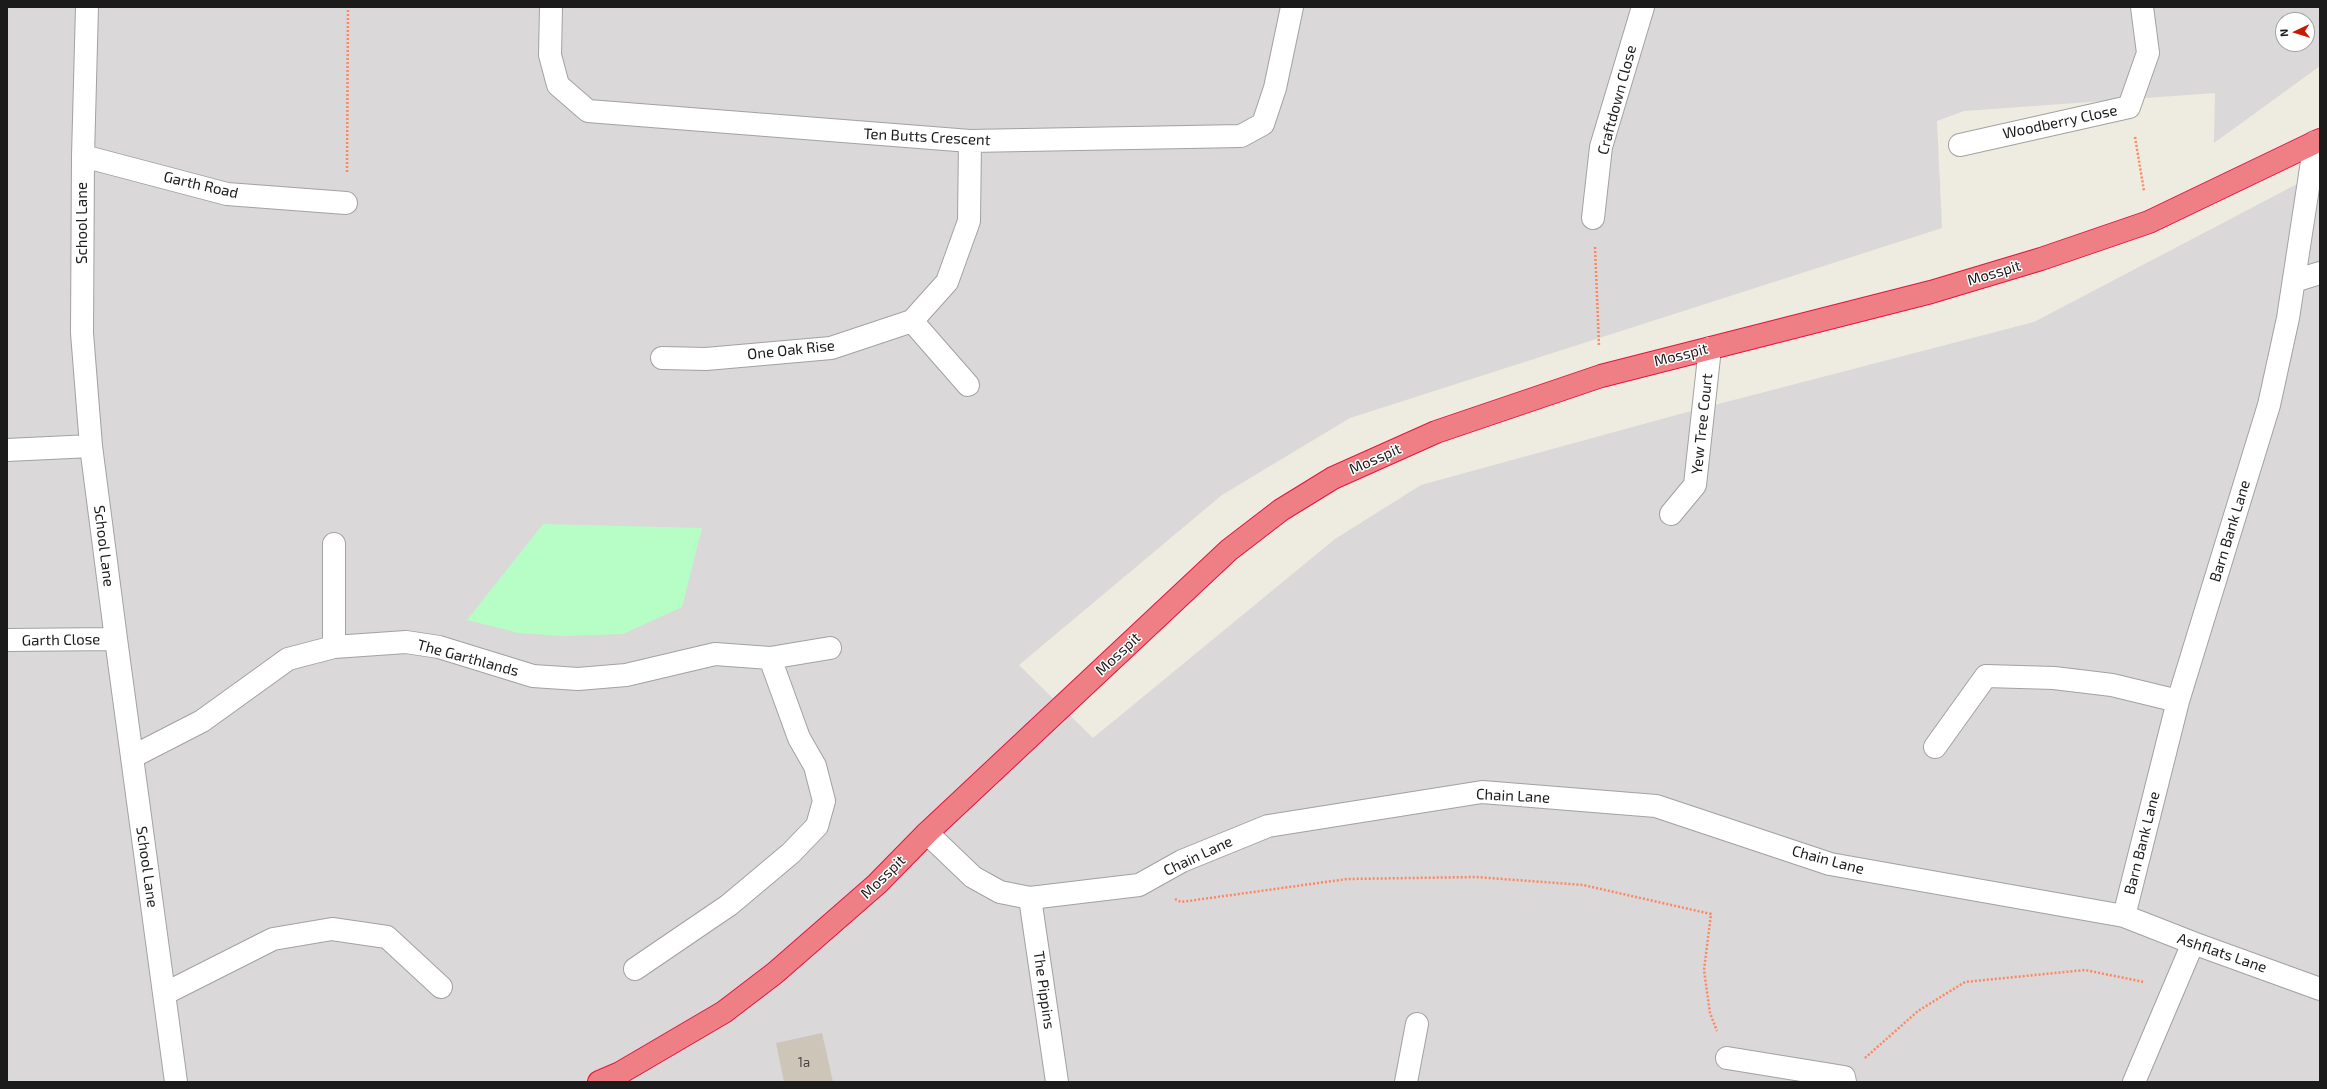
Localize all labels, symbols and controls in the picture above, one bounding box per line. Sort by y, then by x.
north arrow [2275,12,2315,52]
text: N [2277,28,2290,37]
street label: Craftdown Close [1594,43,1640,157]
street label: Woodberry Close [2001,101,2119,143]
street label: Ten Butts Crescent [863,125,991,149]
street label: Garth Road [162,168,240,202]
street label: School Lane [73,182,91,264]
street label: Mosspit [1965,256,2023,290]
street label: One Oak Rise [746,336,836,364]
street label: Mosspit [1652,340,1710,370]
street label: Yew Tree Court [1688,373,1716,475]
street label: Mosspit [1346,440,1404,478]
street label: Barn Bank Lane [2206,478,2254,584]
street label: School Lane [90,504,118,588]
street label: Mosspit [1092,629,1144,679]
street label: Garth Close [22,630,100,650]
street label: The Garthlands [415,636,521,680]
street label: Chain Lane [1476,785,1550,807]
street label: Barn Bank Lane [2120,790,2164,896]
street label: School Lane [132,825,162,909]
street label: Chain Lane [1161,832,1235,880]
street label: Chain Lane [1790,842,1866,878]
street label: Mosspit [857,851,909,903]
street label: Ashflats Lane [2175,929,2269,977]
street label: The Pippins [1030,950,1058,1030]
house number: 1a [798,1055,810,1071]

